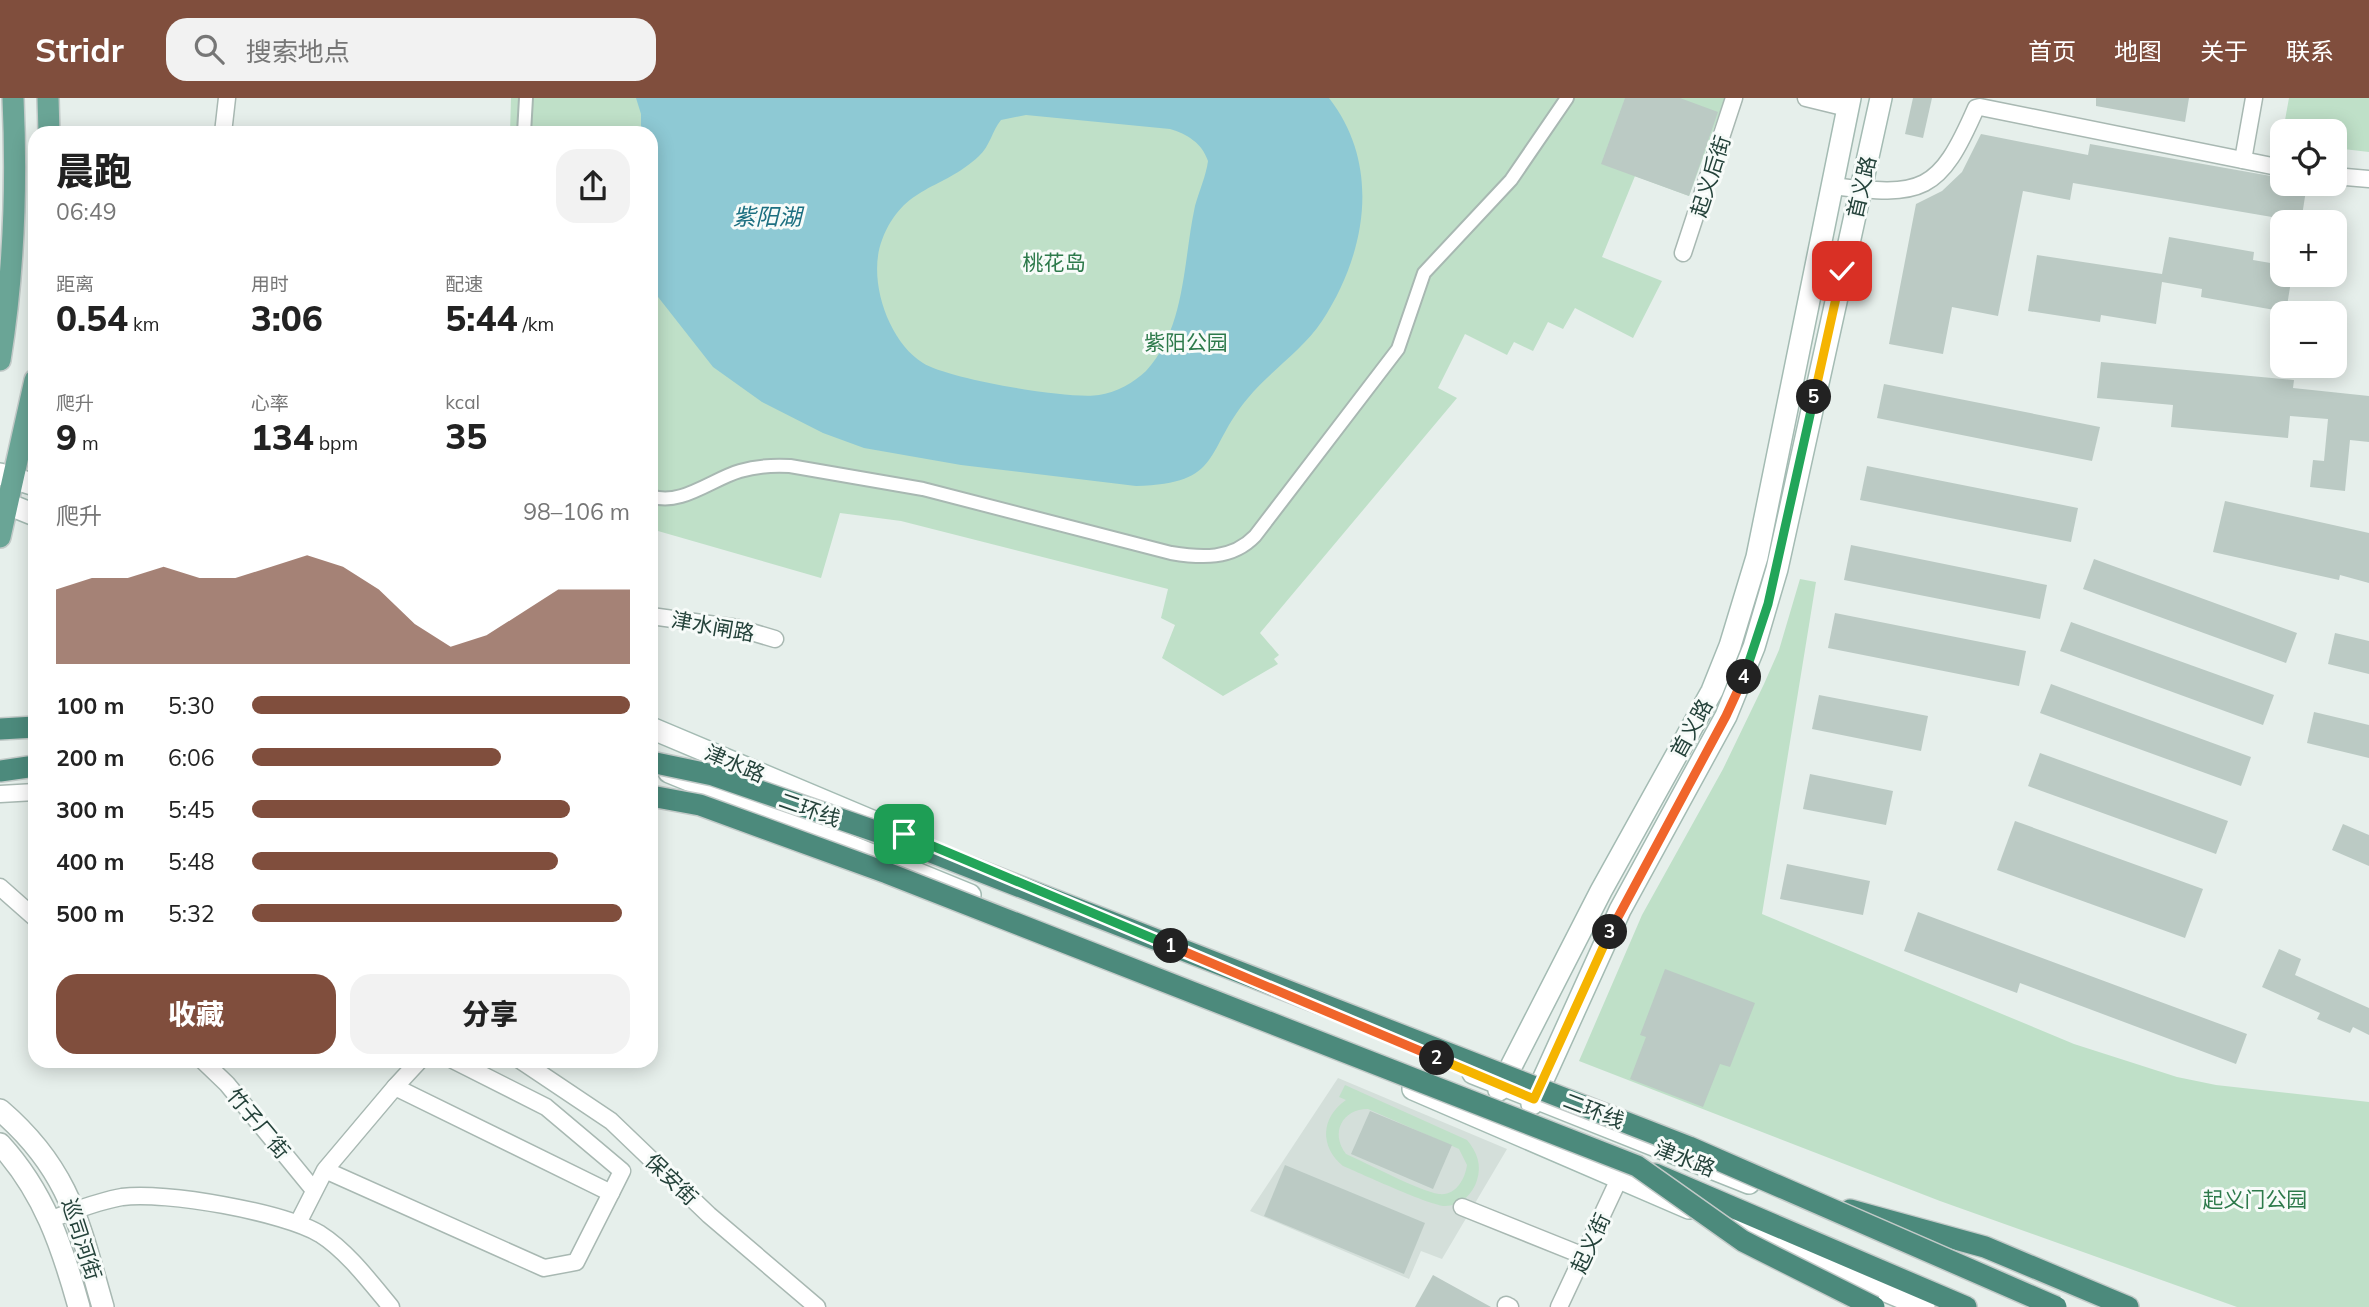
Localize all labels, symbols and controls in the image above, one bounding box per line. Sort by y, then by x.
search box [166,18,656,81]
text: Stridr [35,29,124,70]
icon: search [190,30,228,68]
text: 搜索地点 [246,35,350,68]
text: 首页 [2028,36,2076,66]
text: 地图 [2114,36,2162,66]
text: 关于 [2200,36,2248,66]
text: 联系 [2286,36,2334,66]
map controls [2270,119,2347,378]
button: locate [2270,119,2347,196]
street label: 起义后街 [1685,132,1735,220]
text: 晨跑 [56,147,132,195]
button: share [556,149,630,223]
street label: 首义路 [1841,153,1881,221]
text: 06:49 [56,197,116,226]
water label: 紫阳湖 [733,202,805,231]
button: + [2270,210,2347,287]
pin [1812,241,1872,301]
park label: 桃花岛 [1023,249,1086,275]
icon: check [1823,252,1861,290]
text: 距离 [56,272,94,296]
text: 用时 [251,272,289,296]
text: 配速 [445,272,483,296]
text: 0.54 [56,296,128,340]
text: 3:06 [251,296,323,340]
text: 5:44 [445,296,517,340]
button: − [2270,301,2347,378]
text: km [128,312,160,336]
text: /km [517,312,554,336]
park label: 紫阳公园 [1144,329,1228,355]
pin: 5 [1797,380,1832,414]
text: 5 [1808,384,1819,408]
text: kcal [445,390,480,414]
text: 爬升 [56,391,94,415]
text: 心率 [251,391,289,415]
text: 35 [445,414,487,458]
text: 9 [56,415,77,459]
text: 134 [251,415,314,459]
text: m [77,431,99,455]
text: bpm [314,431,358,455]
text: 98–106 m [523,497,630,526]
text: 爬升 [56,501,102,530]
street label: 津水闸路 [669,606,757,646]
pin: 4 [1726,660,1762,694]
text: 4 [1738,664,1749,688]
text: 100 m [56,691,124,720]
text: 5:30 [168,691,215,720]
street label: 首义路 [1664,694,1718,762]
street label: 津水路 [701,739,769,787]
text: 200 m [56,743,124,772]
text: 6:06 [168,743,215,772]
street label: 二环线 [776,786,844,832]
text: 300 m [56,795,124,824]
text: 5:45 [168,795,215,824]
pin [874,804,934,864]
icon: arrive [885,815,923,853]
text: 400 m [56,847,124,876]
text: 5:48 [168,847,215,876]
text: 500 m [56,899,124,928]
text: 5:32 [168,899,215,928]
pin: 3 [1592,914,1628,950]
text: 3 [1604,919,1615,943]
pin: 1 [1154,928,1188,964]
text: 1 [1165,933,1176,957]
button: 收藏 [56,974,336,1054]
button: 分享 [350,974,630,1054]
pin: 2 [1420,1040,1454,1076]
text: 2 [1431,1045,1442,1069]
street label: 竹子厂街 [222,1082,296,1164]
street label: 二环线 [1560,1087,1628,1133]
street label: 津水路 [1651,1135,1719,1181]
street label: 保安街 [640,1148,704,1210]
park label: 起义门公园 [2203,1186,2308,1212]
street label: 巡司河街 [57,1195,107,1283]
street label: 起义街 [1565,1209,1615,1277]

